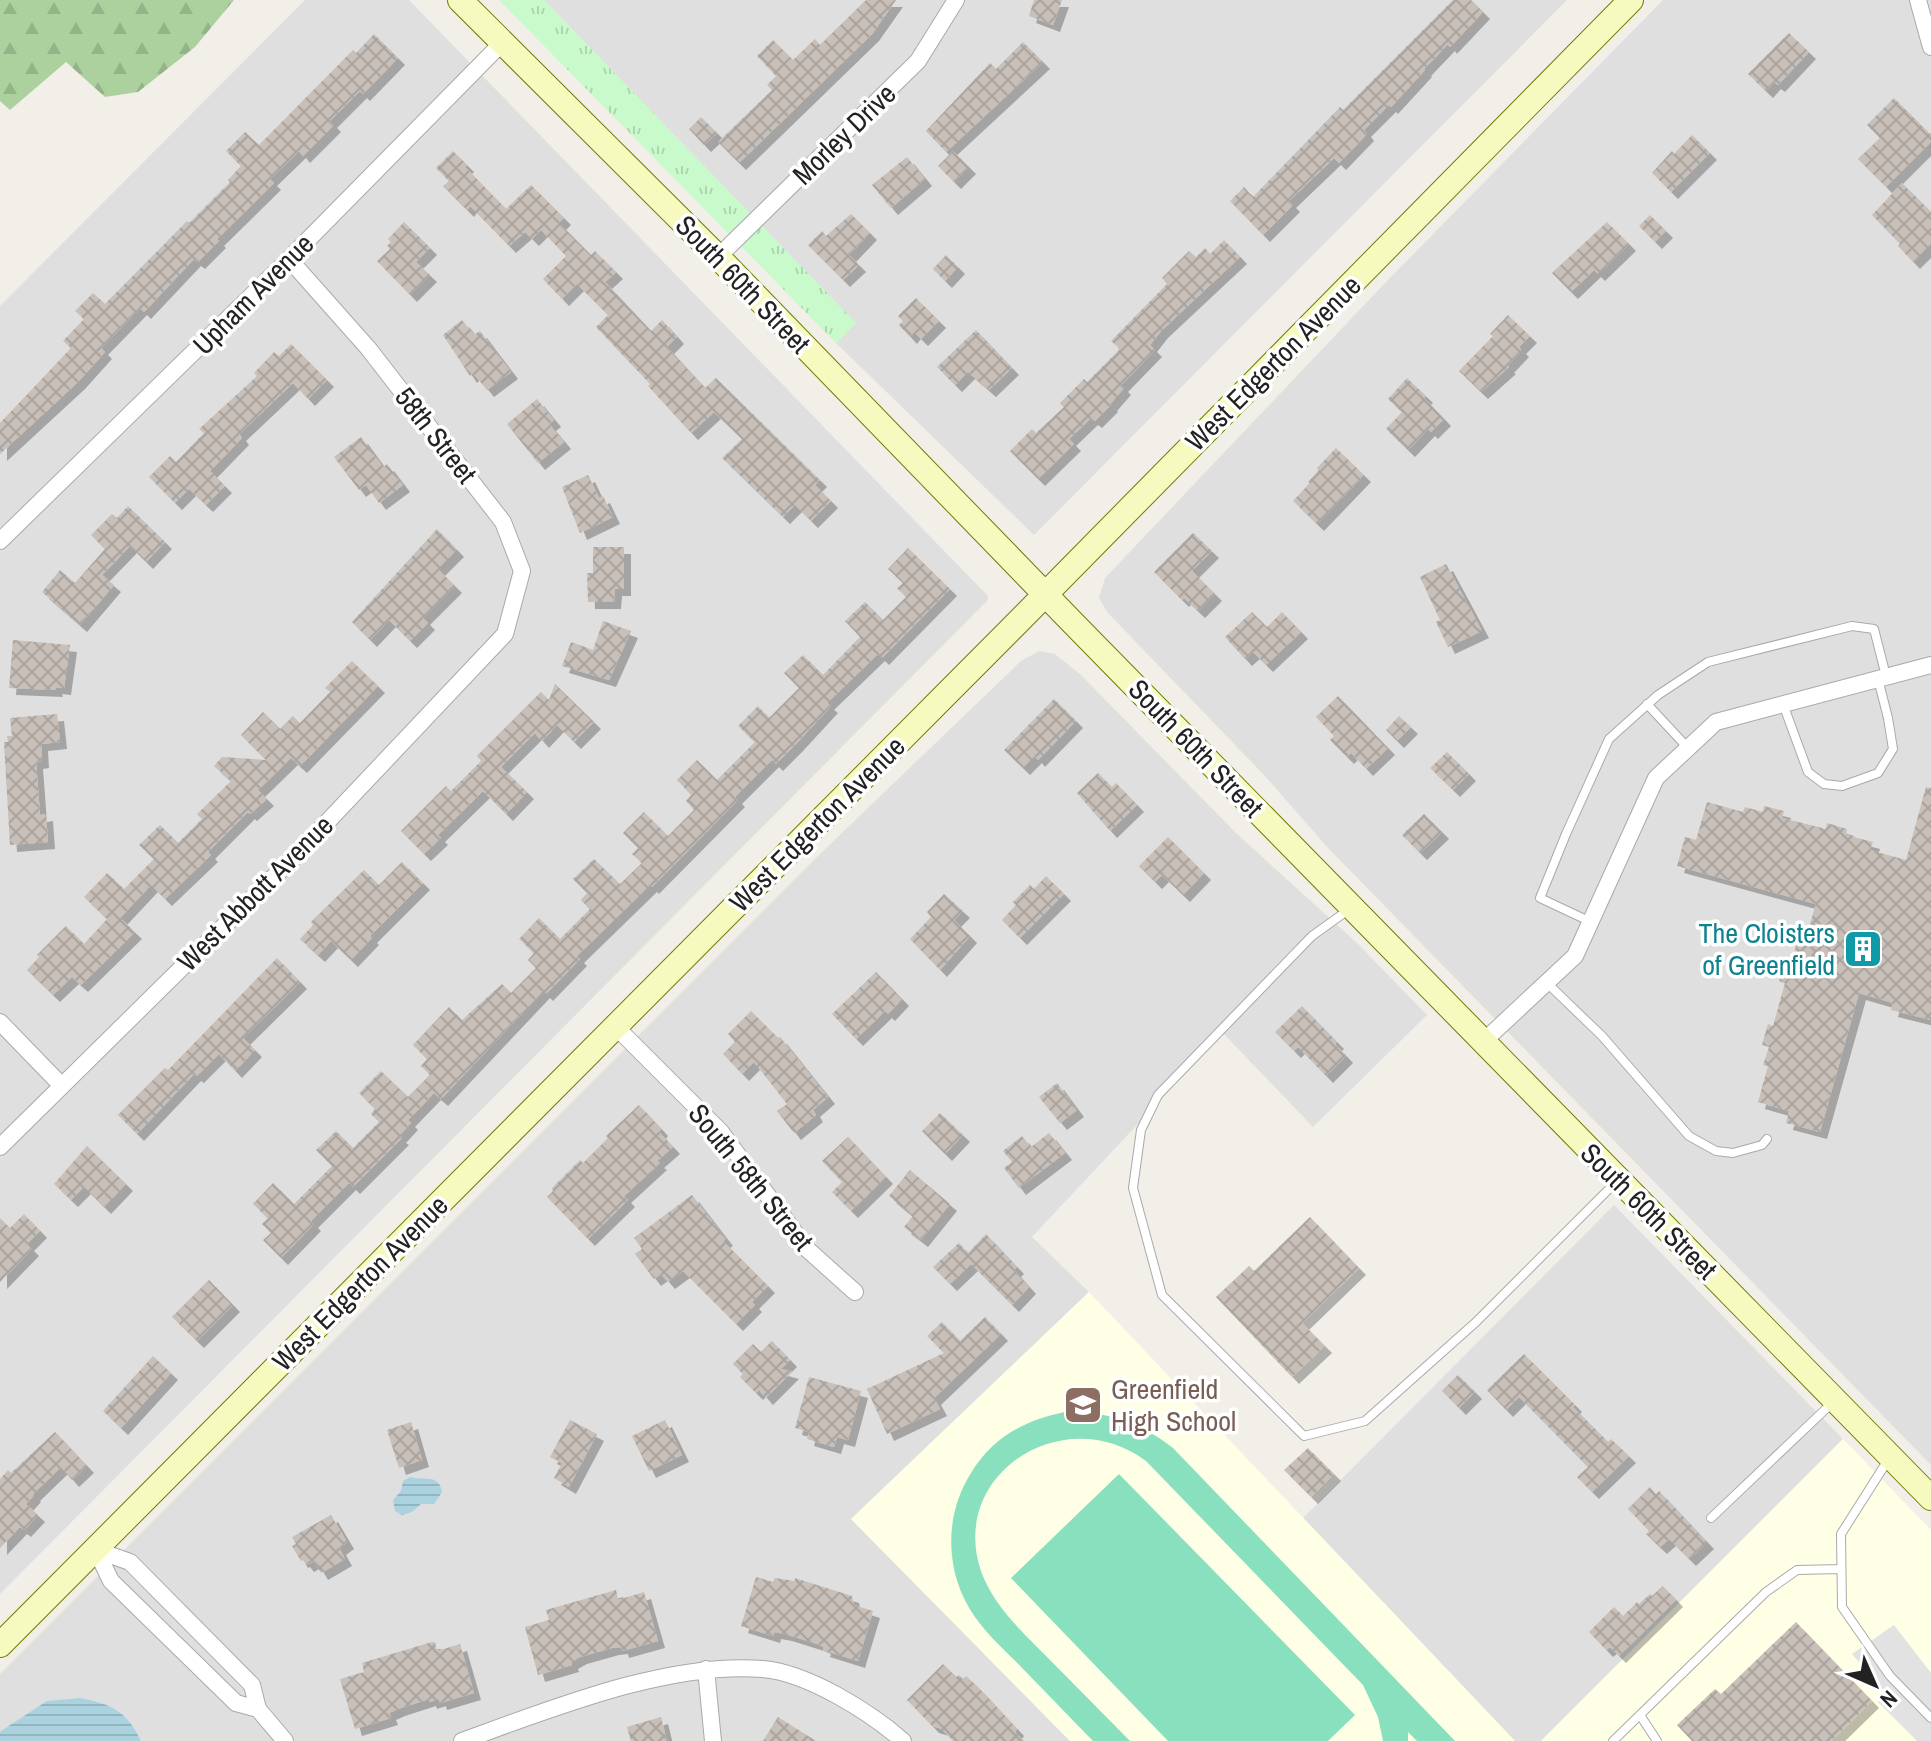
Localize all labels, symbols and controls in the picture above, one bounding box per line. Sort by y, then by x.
street label: Morley Drive [784,75,904,193]
street label: South 60th Street [667,207,819,361]
street label: Upham Avenue [184,225,322,363]
street label: West Edgerton Avenue [1177,267,1369,459]
street label: 58th Street [386,379,486,491]
street label: South 60th Street [1120,671,1272,825]
street label: West Edgerton Avenue [721,728,913,920]
street label: West Abbott Avenue [169,807,341,979]
place label: The Cloisters of Greenfield [1698,914,1835,984]
building icon: The Cloisters of Greenfield [1842,928,1884,970]
street label: South 58th Street [680,1096,822,1258]
street label: South 60th Street [1572,1134,1726,1288]
street label: West Edgerton Avenue [264,1187,456,1379]
place label: Greenfield High School [1111,1370,1236,1440]
school or university icon: Greenfield High School [1062,1384,1104,1426]
north arrow [1835,1645,1915,1725]
text: N [1874,1684,1904,1714]

